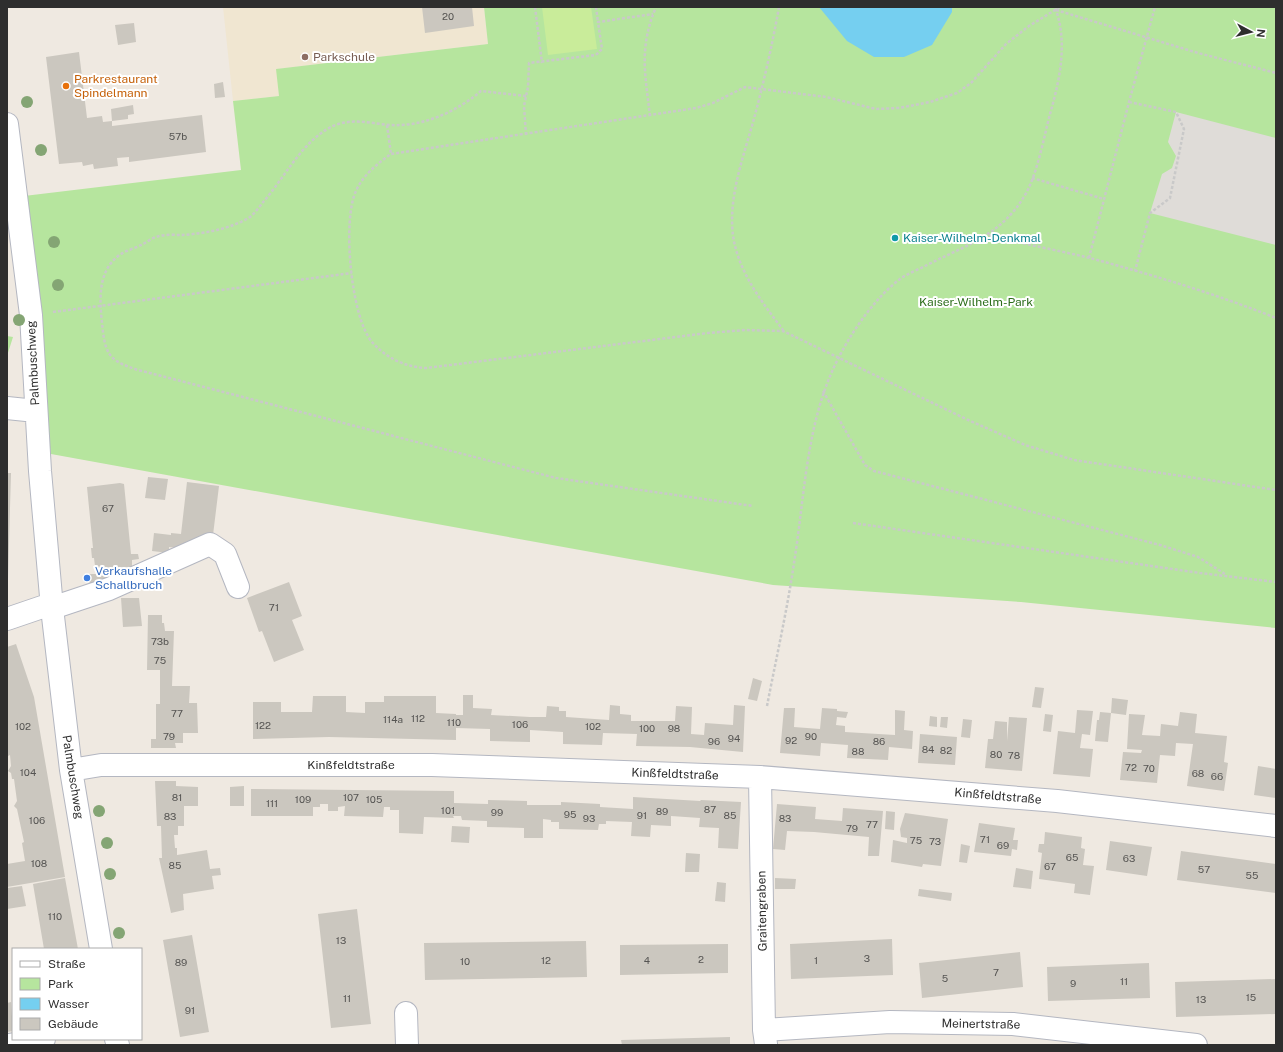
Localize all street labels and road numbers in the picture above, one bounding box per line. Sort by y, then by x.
street label: Palmbuschweg [24,320,42,406]
street label: Palmbuschweg [59,734,87,820]
street label: Kinßfeldtstraße [307,758,395,772]
street label: Kinßfeldtstraße [631,765,719,783]
street label: Kinßfeldtstraße [954,785,1042,807]
street label: Graitengraben [754,871,770,951]
street label: Meinertstraße [941,1016,1021,1032]

